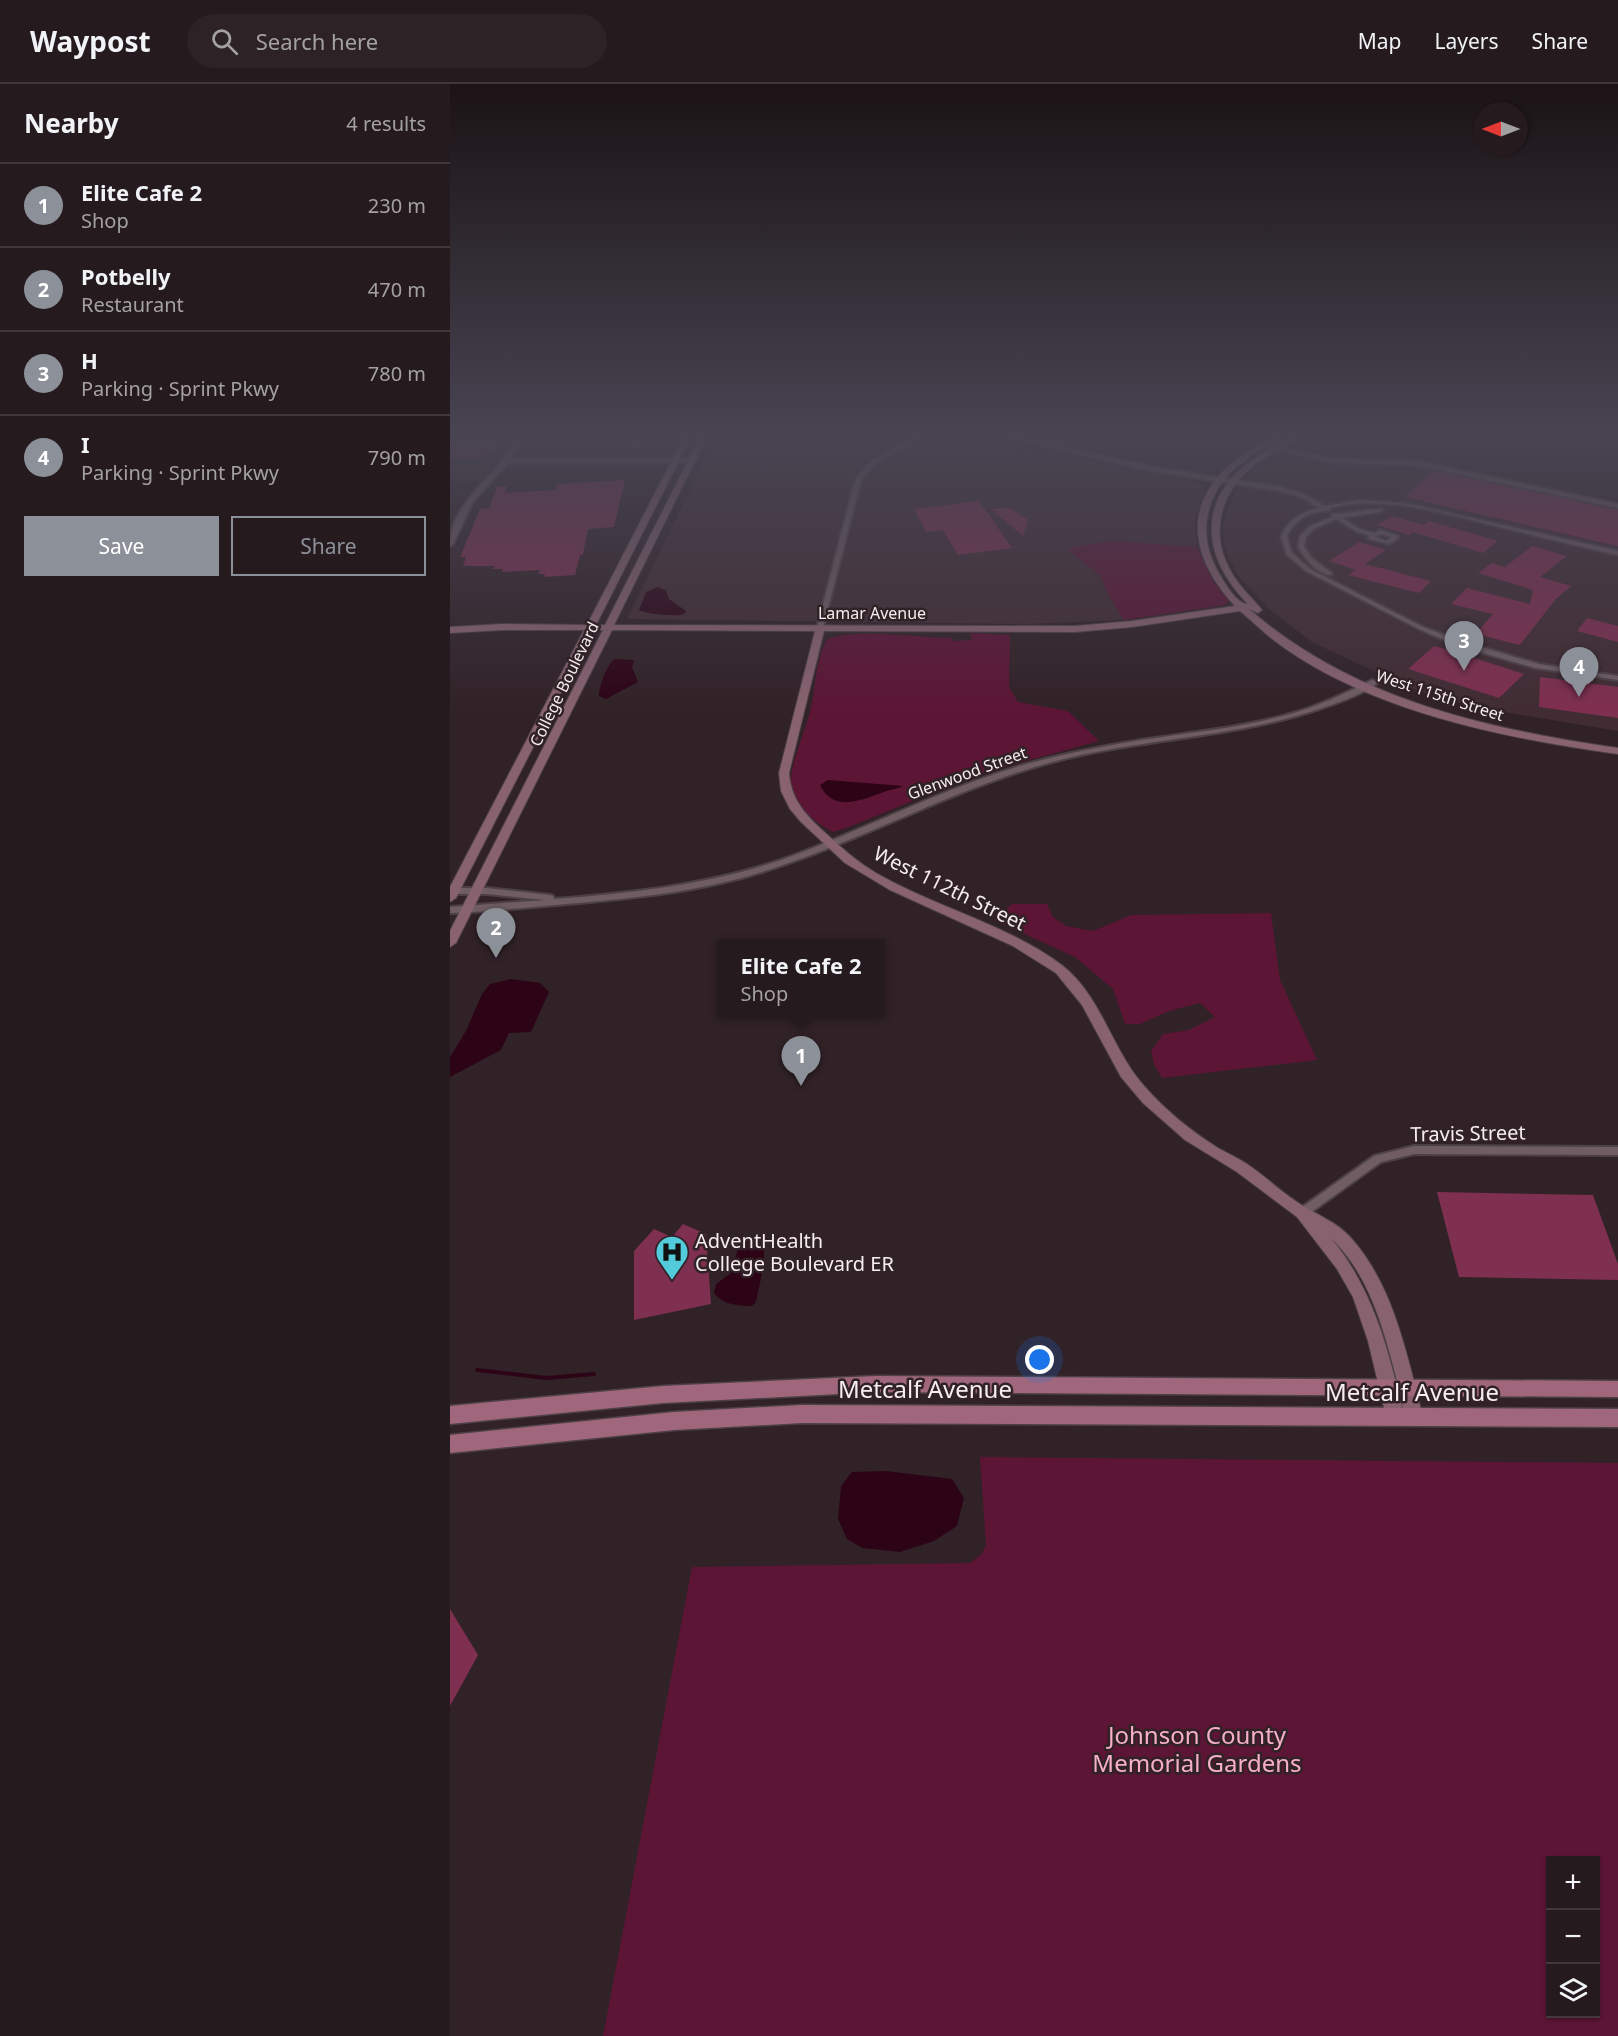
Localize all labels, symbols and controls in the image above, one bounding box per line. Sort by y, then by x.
search box [187,14,607,68]
text: Waypost [30,22,151,60]
icon: search [208,25,241,58]
text: Search here [256,26,378,56]
text: Map [1358,27,1402,55]
text: Layers [1435,27,1499,55]
text: Share [1532,27,1588,55]
north arrow [1474,102,1528,156]
text: Nearby [24,105,119,141]
text: 4 results [346,110,426,137]
text: Elite Cafe 2 [81,177,202,207]
text: 1 [38,192,49,219]
text: 230 m [368,192,426,219]
text: Shop [81,207,129,234]
text: Potbelly [81,261,171,291]
text: 2 [38,276,49,303]
text: 470 m [368,276,426,303]
text: Restaurant [81,291,184,318]
text: H [81,345,98,375]
text: 3 [38,360,49,387]
text: 780 m [368,360,426,387]
text: Parking · Sprint Pkwy [81,375,279,402]
text: I [81,429,90,459]
text: 4 [38,444,49,471]
text: 790 m [368,444,426,471]
text: Parking · Sprint Pkwy [81,459,279,486]
button: Save [24,516,219,576]
button: Share [231,516,426,576]
street label: Lamar Avenue [818,602,926,624]
street label: College Boulevard [524,618,604,750]
pin: 3 [1444,622,1484,671]
pin: 4 [1560,648,1598,697]
street label: West 115th Street [1373,664,1507,726]
street label: Glenwood Street [904,741,1030,805]
street label: West 112th Street [869,839,1031,937]
pin: 2 [476,908,516,958]
popup [717,939,885,1017]
text: Elite Cafe 2 [740,950,862,980]
text: Shop [740,980,788,1007]
pin: 1 [782,1036,820,1086]
street label: Travis Street [1410,1118,1526,1148]
place label: AdventHealth College Boulevard ER [695,1227,894,1277]
hospital icon: AdventHealth College Boulevard ER [654,1234,690,1281]
your location [1025,1345,1054,1374]
street label: Metcalf Avenue [838,1372,1012,1405]
street label: Metcalf Avenue [1325,1375,1499,1408]
park label: Johnson County Memorial Gardens [1092,1718,1302,1779]
map controls [1546,1856,1600,2018]
button: + [1546,1856,1600,1910]
button: − [1546,1910,1600,1964]
button: layers [1546,1964,1600,2018]

